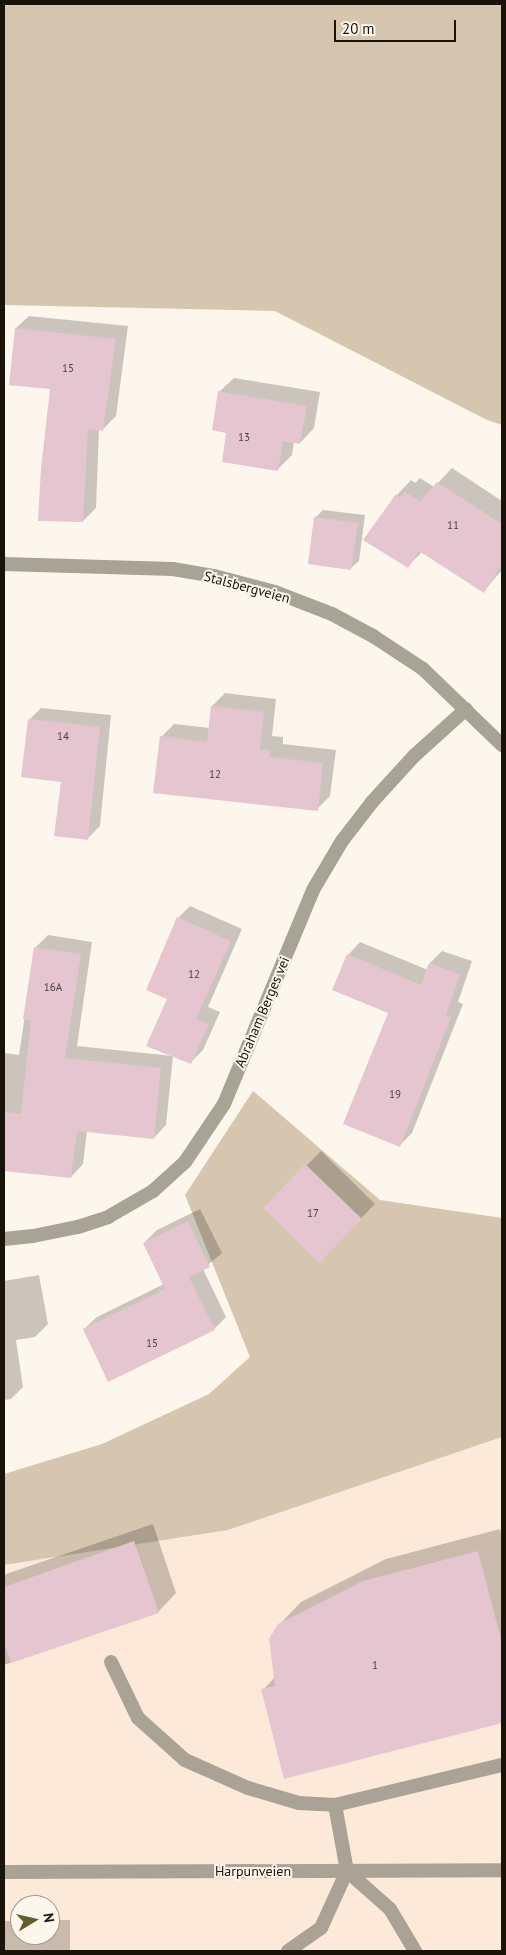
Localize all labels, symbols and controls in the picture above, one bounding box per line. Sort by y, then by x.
scale bar [336,10,458,42]
text: 20 m [342,19,375,38]
house number: 15 [62,361,74,375]
house number: 13 [238,430,250,444]
house number: 11 [447,518,459,532]
street label: Stalsbergveien [202,567,292,607]
house number: 14 [57,729,69,743]
house number: 12 [209,767,221,781]
street label: Abraham Berges vei [231,954,293,1070]
house number: 12 [188,967,200,981]
house number: 16A [44,980,62,994]
house number: 19 [389,1087,401,1101]
house number: 17 [307,1206,319,1220]
house number: 15 [146,1336,158,1350]
house number: 1 [372,1658,378,1672]
street label: Harpunveien [215,1863,291,1879]
north arrow [10,1895,60,1945]
text: N [39,1912,58,1924]

